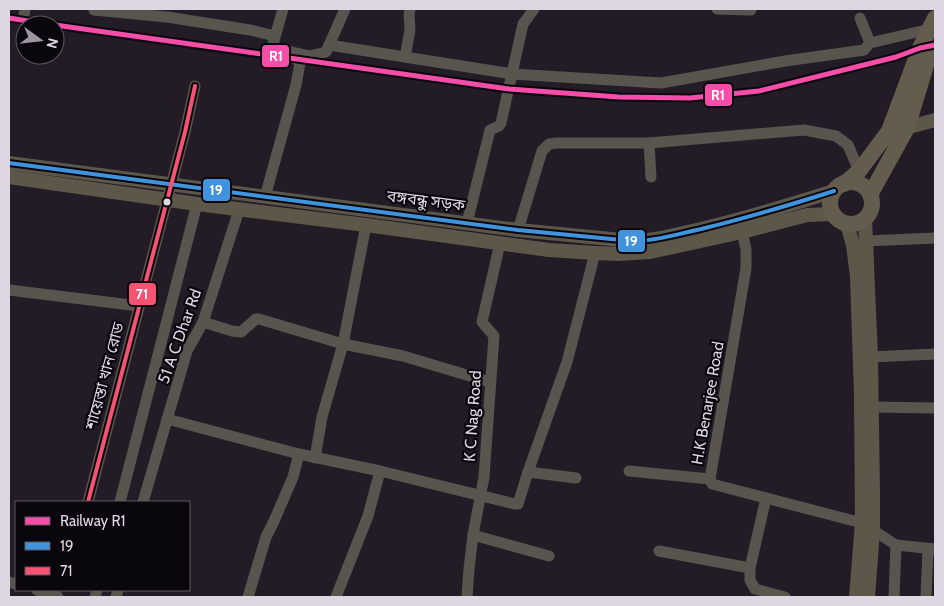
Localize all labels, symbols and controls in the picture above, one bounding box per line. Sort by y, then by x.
north arrow [15,15,65,65]
text: N [43,36,63,50]
line badge: R1 [261,44,290,68]
text: R1 [269,47,283,65]
line badge: R1 [704,83,733,107]
text: R1 [711,86,725,104]
line badge: 19 [202,178,231,202]
text: 19 [209,181,223,199]
street label: বঙ্গবন্ধু সড়ক [385,186,467,216]
unlabelled marker [162,197,172,207]
line badge: 19 [617,229,646,253]
text: 19 [624,232,638,250]
line badge: 71 [128,282,157,306]
text: 71 [136,285,148,303]
street label: 51 A C Dhar Rd [154,286,205,386]
street label: শায়েস্তা খান রোড [81,320,128,433]
street label: H.K Benarjee Road [687,340,728,466]
street label: K C Nag Road [460,370,485,462]
legend [15,501,190,591]
text: Railway R1 [60,512,125,530]
text: 19 [60,537,73,555]
text: 71 [60,562,72,580]

